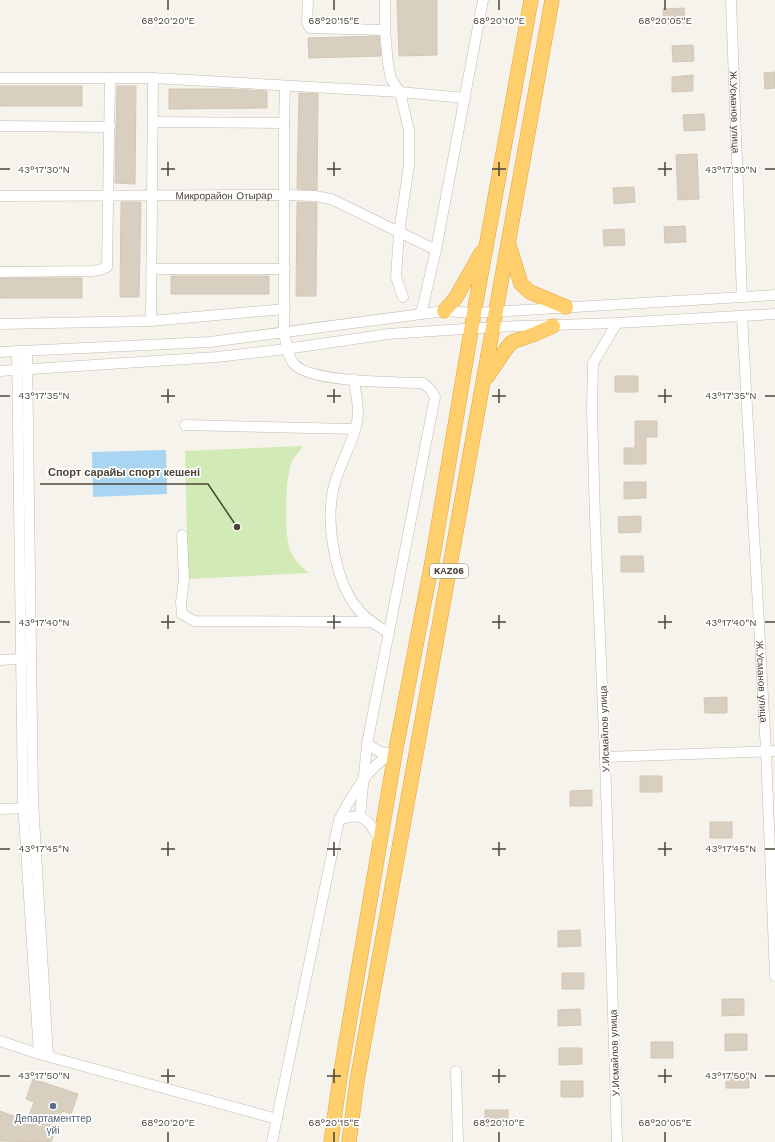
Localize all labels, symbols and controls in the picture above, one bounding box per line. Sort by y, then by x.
text: 68°20'20"E [141,15,195,26]
text: 68°20'15"E [308,15,360,26]
text: 68°20'10"E [473,15,525,26]
text: 68°20'05"E [638,15,692,26]
street label: Ж.Усманов улица [728,71,742,154]
text: 43°17'30"N [18,164,70,175]
text: 43°17'30"N [705,164,757,175]
street label: Микрорайон Отырар [176,190,273,201]
text: 43°17'35"N [18,390,70,401]
text: 43°17'35"N [705,390,757,401]
callout: Спорт сарайы спорт кешені [40,461,208,484]
text: Спорт сарайы спорт кешені [48,466,200,479]
road number: KАZ06 [430,564,468,578]
text: 43°17'40"N [18,617,70,628]
text: 43°17'40"N [705,617,757,628]
street label: Ж.Усманов улица [754,640,769,723]
street label: У.Исмайлов улица [597,685,612,773]
text: 43°17'45"N [19,843,69,854]
text: 43°17'45"N [706,843,756,854]
street label: У.Исмайлов улица [607,1009,622,1097]
text: 43°17'50"N [18,1070,70,1081]
text: 43°17'50"N [705,1070,757,1081]
marker: Департаменттер үйі [48,1101,58,1111]
place label: Департаменттер үйі [15,1113,92,1136]
text: 68°20'20"E [141,1117,195,1128]
text: 68°20'15"E [308,1117,360,1128]
text: 68°20'10"E [473,1117,525,1128]
text: 68°20'05"E [638,1117,692,1128]

